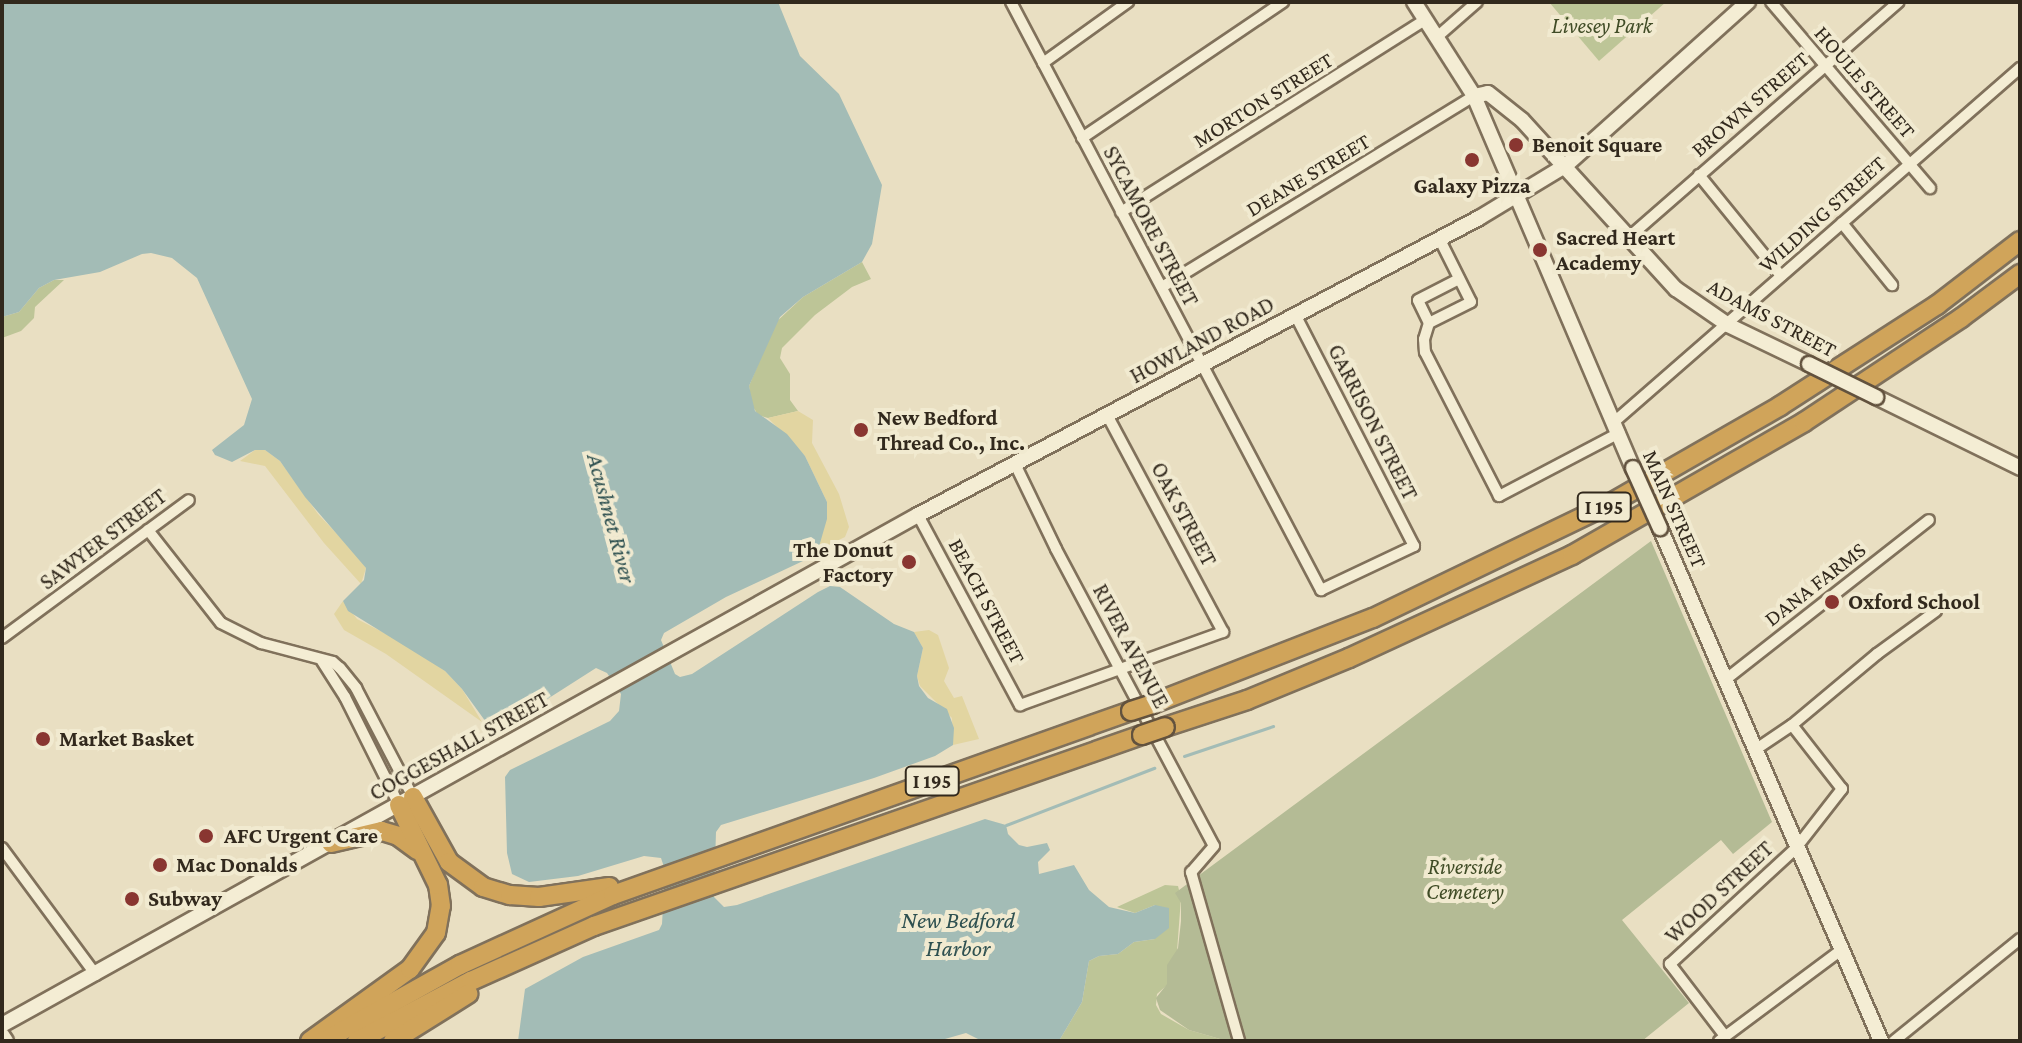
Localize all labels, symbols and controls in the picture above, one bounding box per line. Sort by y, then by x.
park label: Livesey Park [1552,13,1652,39]
street label: HOULE STREET [1809,20,1921,144]
street label: MORTON STREET [1188,46,1338,154]
street label: BROWN STREET [1686,46,1814,162]
street label: DEANE STREET [1241,128,1375,222]
place label: Benoit Square [1532,132,1662,158]
marker: Benoit Square [1507,136,1525,154]
street label: SYCAMORE STREET [1098,141,1204,311]
street label: WILDING STREET [1753,150,1891,278]
marker: Galaxy Pizza [1463,151,1481,169]
place label: Galaxy Pizza [1413,173,1531,199]
place label: Sacred Heart Academy [1556,224,1675,276]
marker: Sacred Heart Academy [1531,241,1549,259]
street label: ADAMS STREET [1703,273,1841,363]
street label: HOWLAND ROAD [1125,291,1279,389]
street label: GARRISON STREET [1322,340,1424,504]
place label: New Bedford Thread Co., Inc. [877,404,1025,456]
marker: New Bedford Thread Co., Inc. [852,421,870,439]
street label: MAIN STREET [1637,446,1713,572]
water label: Acushnet River [581,450,643,586]
street label: OAK STREET [1146,457,1222,571]
street label: SAWYER STREET [34,483,172,595]
road number: I 195 [1576,491,1632,523]
street label: BEACH STREET [943,534,1031,668]
place label: The Donut Factory [793,536,893,588]
street label: DANA FARMS [1759,536,1871,632]
marker: The Donut Factory [900,553,918,571]
street label: RIVER AVENUE [1087,579,1175,713]
place label: Oxford School [1848,589,1980,615]
marker: Oxford School [1823,593,1841,611]
street label: COGGESHALL STREET [365,686,553,806]
place label: Market Basket [59,726,194,752]
marker: Market Basket [34,730,52,748]
road number: I 195 [904,765,960,797]
place label: AFC Urgent Care [224,823,378,849]
marker: AFC Urgent Care [195,825,217,847]
street label: WOOD STREET [1659,835,1779,949]
place label: Mac Donalds [176,852,297,878]
park label: Riverside Cemetery [1426,853,1504,904]
marker: Mac Donalds [151,856,169,874]
place label: Subway [148,886,222,912]
marker: Subway [123,890,141,908]
water label: New Bedford Harbor [901,906,1015,962]

